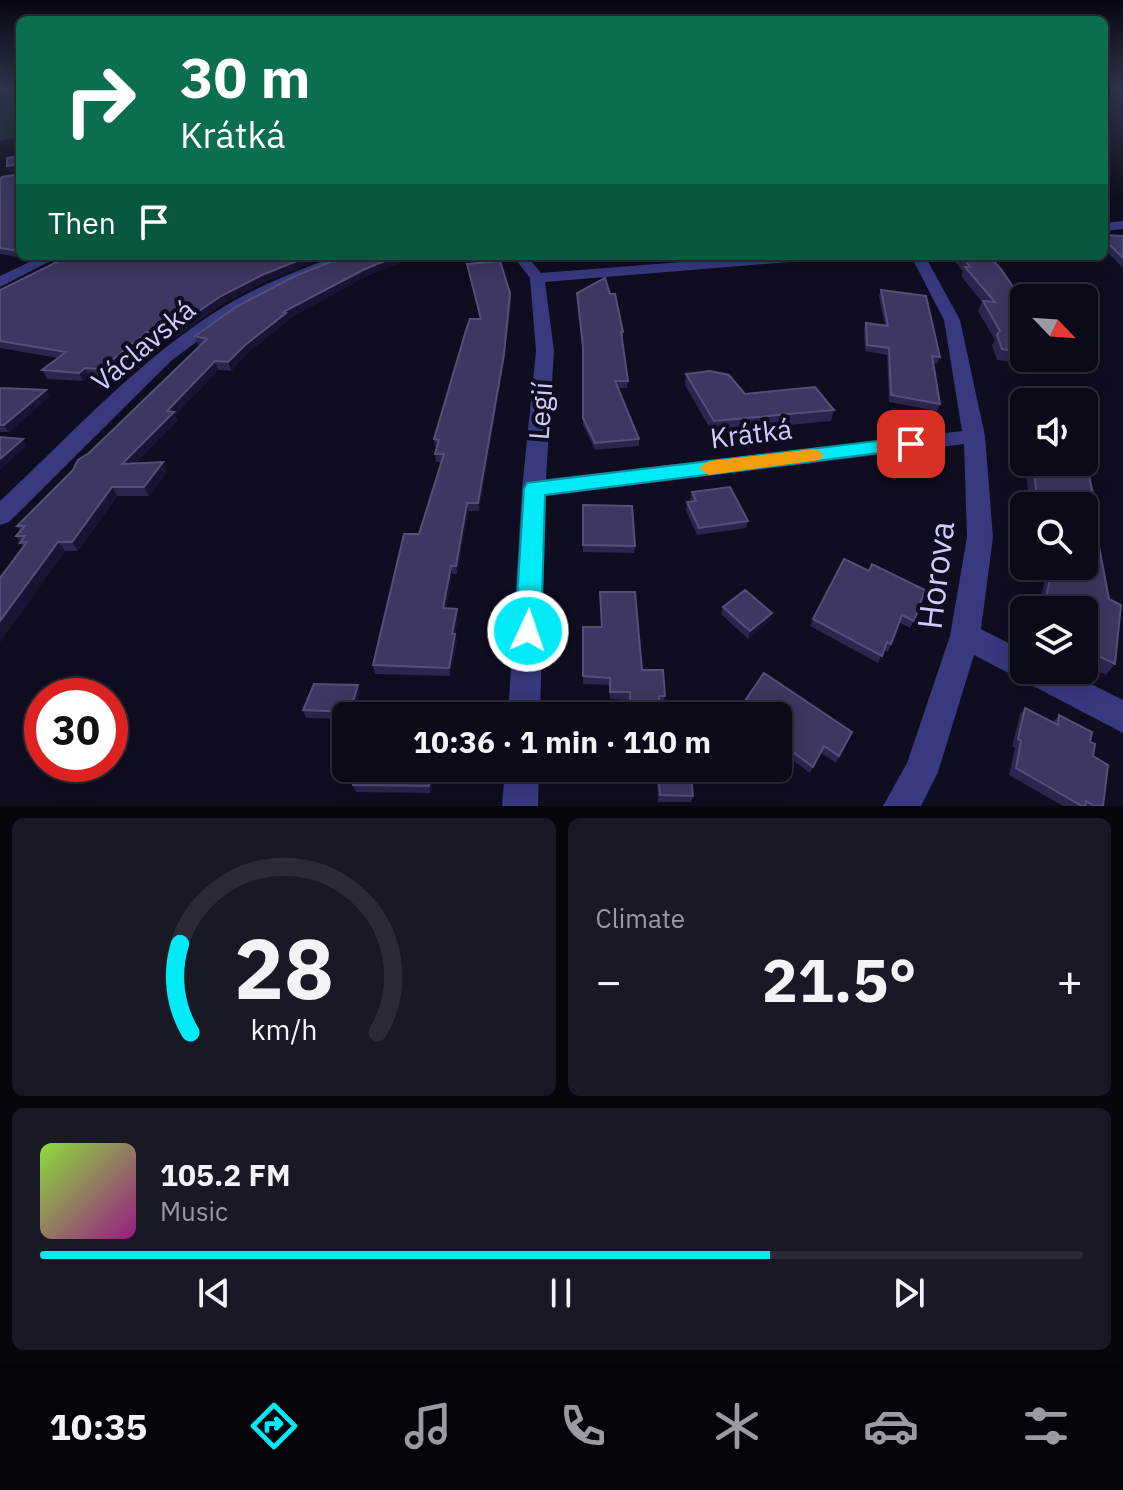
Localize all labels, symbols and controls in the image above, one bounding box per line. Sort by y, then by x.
text: 30 m [180,41,310,113]
icon: right [48,48,152,152]
text: Krátká [180,111,285,158]
icon: arrive [132,200,176,244]
text: Then [48,203,116,242]
north arrow [1010,284,1098,372]
map controls [1010,284,1098,684]
street label: Václavská [83,291,203,399]
street label: Legií [520,381,560,441]
button: sound [1010,388,1098,476]
street label: Krátká [708,410,794,456]
pin [877,410,945,478]
icon: arrive [889,422,933,466]
button: search [1010,492,1098,580]
street label: Horova [907,518,963,632]
position arrow [486,589,570,673]
button: layers [1010,596,1098,684]
speed limit sign: 30 [24,678,128,782]
text: 10:36 · 1 min · 110 m [413,722,711,761]
text: Climate [596,901,685,935]
text: 28 [234,914,334,1022]
text: 21.5° [762,940,917,1019]
text: − [596,952,622,1009]
text: + [1057,952,1083,1009]
text: km/h [250,1011,317,1048]
text: 105.2 FM [160,1155,291,1194]
text: Music [160,1194,228,1228]
icon: previous [192,1271,236,1315]
icon: pause [539,1271,583,1315]
icon: next [887,1271,931,1315]
icon: directions [246,1398,302,1454]
icon: music [400,1398,456,1454]
icon: phone [555,1398,611,1454]
icon: climate [709,1398,765,1454]
icon: car [863,1398,919,1454]
icon: filters [1018,1398,1074,1454]
text: 10:35 [49,1403,147,1450]

